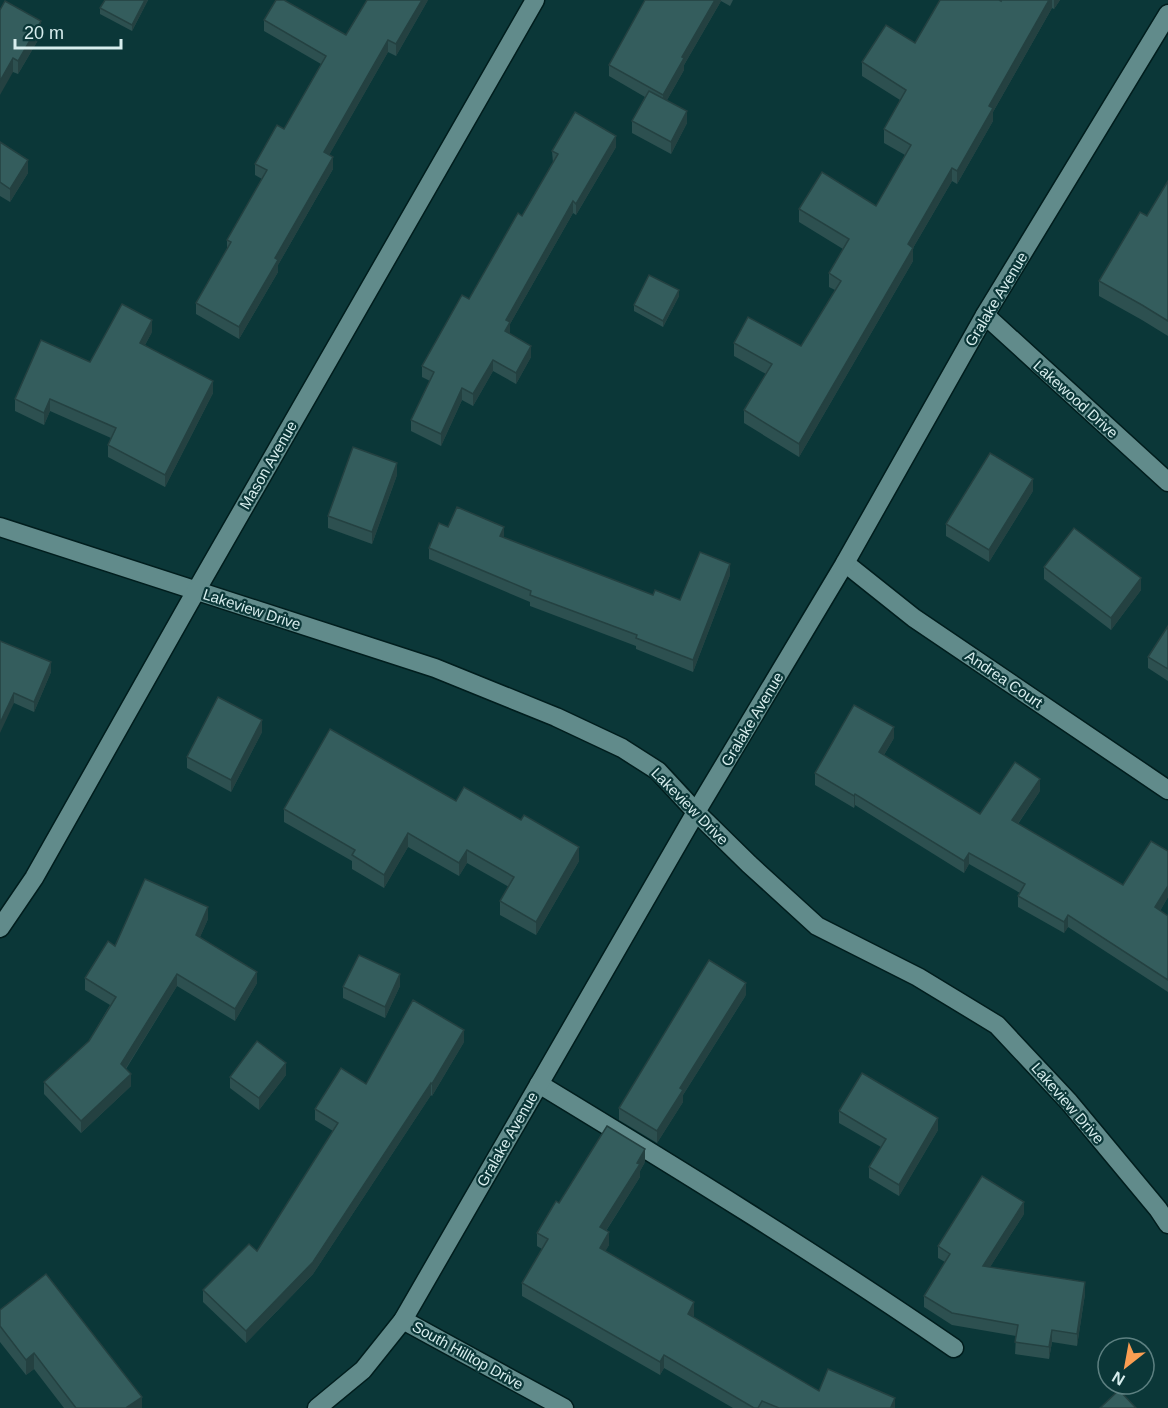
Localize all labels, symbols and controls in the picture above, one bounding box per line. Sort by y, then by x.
scale bar [15,12,122,50]
text: 20 m [24,23,64,43]
street label: Gralake Avenue [961,249,1031,349]
street label: Lakewood Drive [1030,357,1122,441]
street label: Mason Avenue [236,418,300,512]
street label: Lakeview Drive [201,585,303,633]
street label: Andrea Court [962,647,1046,711]
street label: Gralake Avenue [717,669,787,769]
street label: Lakeview Drive [648,764,732,848]
street label: Lakeview Drive [1028,1059,1108,1147]
street label: Gralake Avenue [473,1089,541,1189]
street label: South Hilltop Drive [410,1317,526,1393]
north arrow [1096,1336,1156,1396]
text: N [1109,1368,1128,1389]

